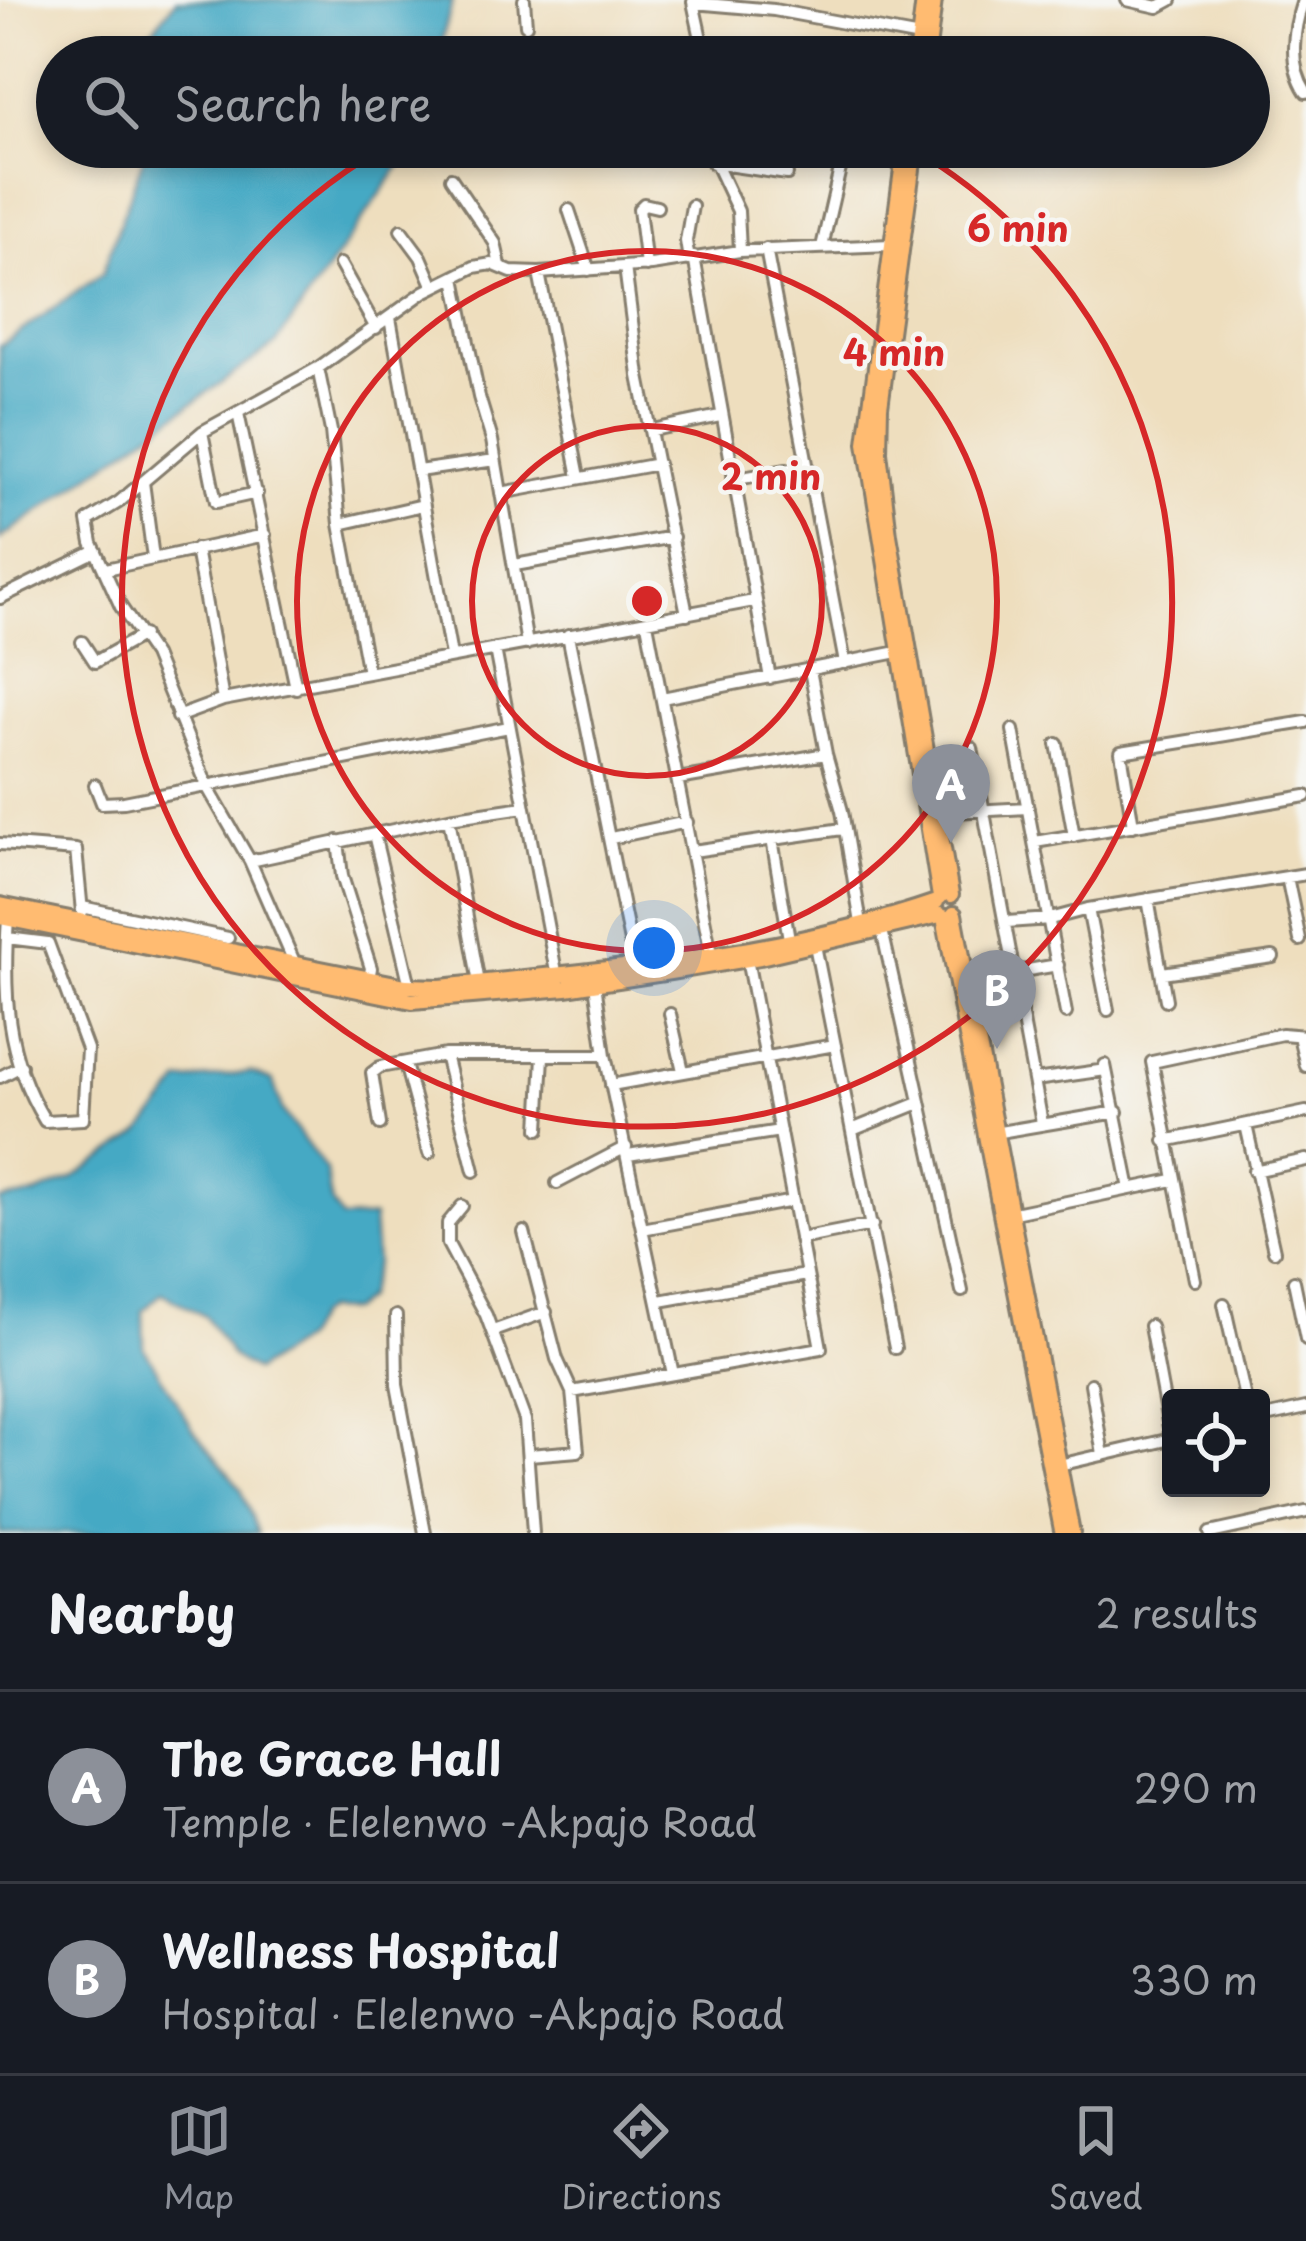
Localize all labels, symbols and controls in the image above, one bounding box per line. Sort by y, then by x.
search box [36,36,1270,168]
text: Search here [174,68,431,136]
icon: search [78,69,144,135]
text: 6 min [967,200,1069,254]
text: 4 min [843,324,945,378]
text: 2 min [721,448,821,502]
centre of rings [626,580,668,622]
pin: A [912,744,990,843]
your location [624,918,684,978]
pin: B [958,950,1036,1049]
map controls [1162,1389,1270,1497]
button: locate [1162,1389,1270,1497]
text: Nearby [48,1573,235,1650]
text: 2 results [1096,1582,1258,1641]
text: The Grace Hall [162,1723,501,1791]
text: A [72,1757,102,1816]
text: 290 m [1134,1757,1258,1816]
text: Temple · Elelenwo -Akpajo Road [162,1791,757,1850]
text: Wellness Hospital [162,1915,560,1983]
text: B [74,1949,100,2008]
text: 330 m [1130,1949,1258,2008]
text: Hospital · Elelenwo -Akpajo Road [162,1983,785,2042]
tab: Map [164,2098,234,2220]
tab: Directions [561,2098,722,2220]
tab: Saved [1049,2098,1142,2220]

